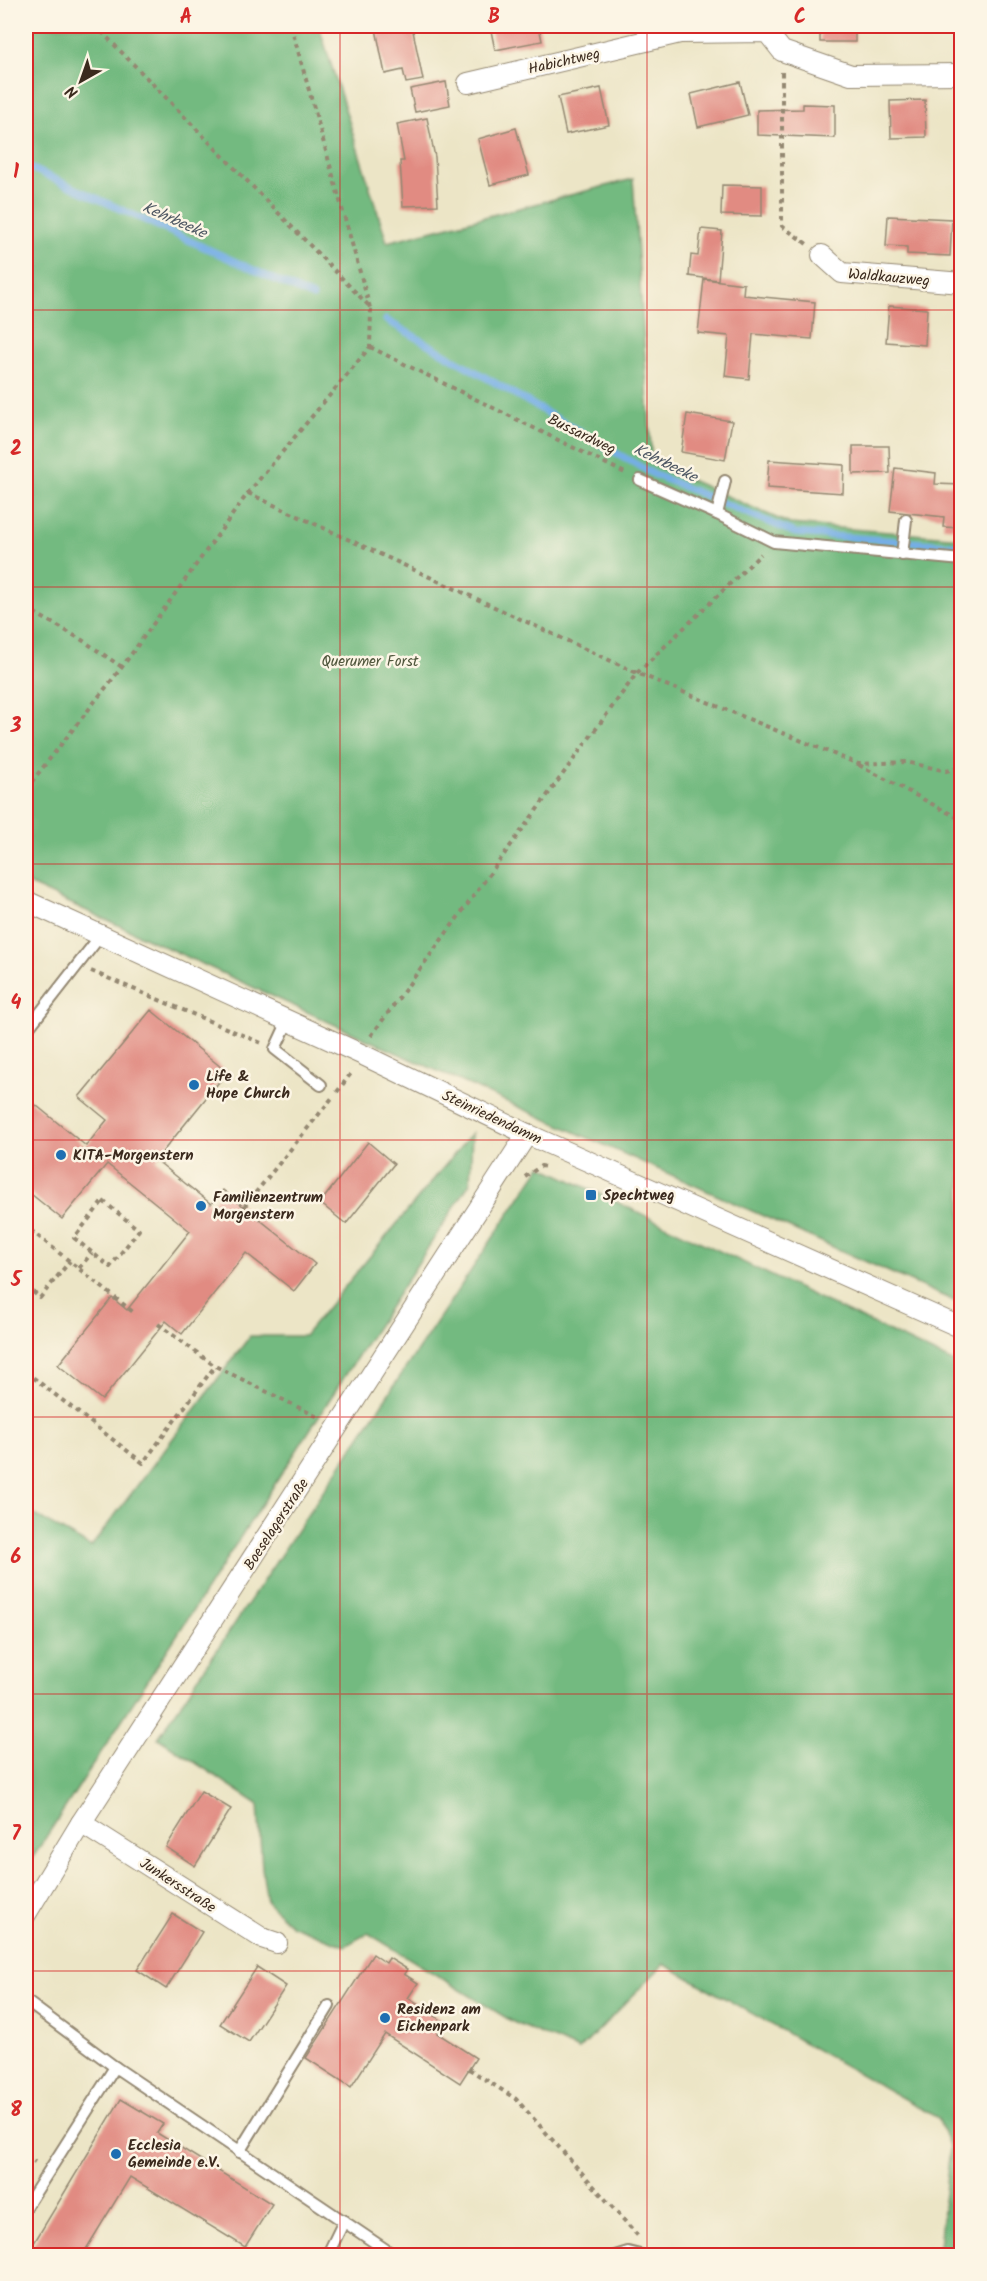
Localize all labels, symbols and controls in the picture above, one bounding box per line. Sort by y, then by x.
text: A [180,2,192,34]
text: B [488,2,500,34]
text: C [794,2,806,34]
street label: Habichtweg [526,42,603,82]
north arrow [51,51,111,111]
text: N [60,79,84,104]
text: 1 [13,157,19,189]
water label: Kehrbeeke [138,195,212,246]
street label: Waldkauzweg [847,262,931,294]
street label: Bussardweg [543,408,620,462]
text: 2 [10,434,22,466]
water label: Kehrbeeke [629,437,703,490]
park label: Querumer Forst [321,650,419,674]
text: 3 [10,711,22,743]
text: 4 [11,988,22,1020]
place label: Life & Hope Church [206,1065,290,1106]
marker: Life & Hope Church [187,1078,201,1092]
street label: Steinriedendamm [438,1084,546,1152]
place label: KITA-Morgenstern [73,1144,194,1168]
marker: KITA-Morgenstern [54,1148,68,1162]
place label: Spechtweg [603,1184,674,1208]
place label: Familienzentrum Morgenstern [213,1186,323,1227]
marker: Spechtweg [584,1188,598,1202]
marker: Familienzentrum Morgenstern [194,1199,208,1213]
text: 5 [10,1265,23,1297]
street label: Boeselagerstraße [238,1474,316,1575]
text: 6 [11,1542,22,1574]
text: 7 [11,1819,21,1851]
street label: Junkersstraße [134,1852,221,1920]
place label: Residenz am Eichenpark [397,1998,481,2039]
marker: Residenz am Eichenpark [378,2011,392,2025]
text: 8 [10,2095,22,2127]
place label: Ecclesia Gemeinde e.V. [128,2134,220,2175]
marker: Ecclesia Gemeinde e.V. [109,2147,123,2161]

